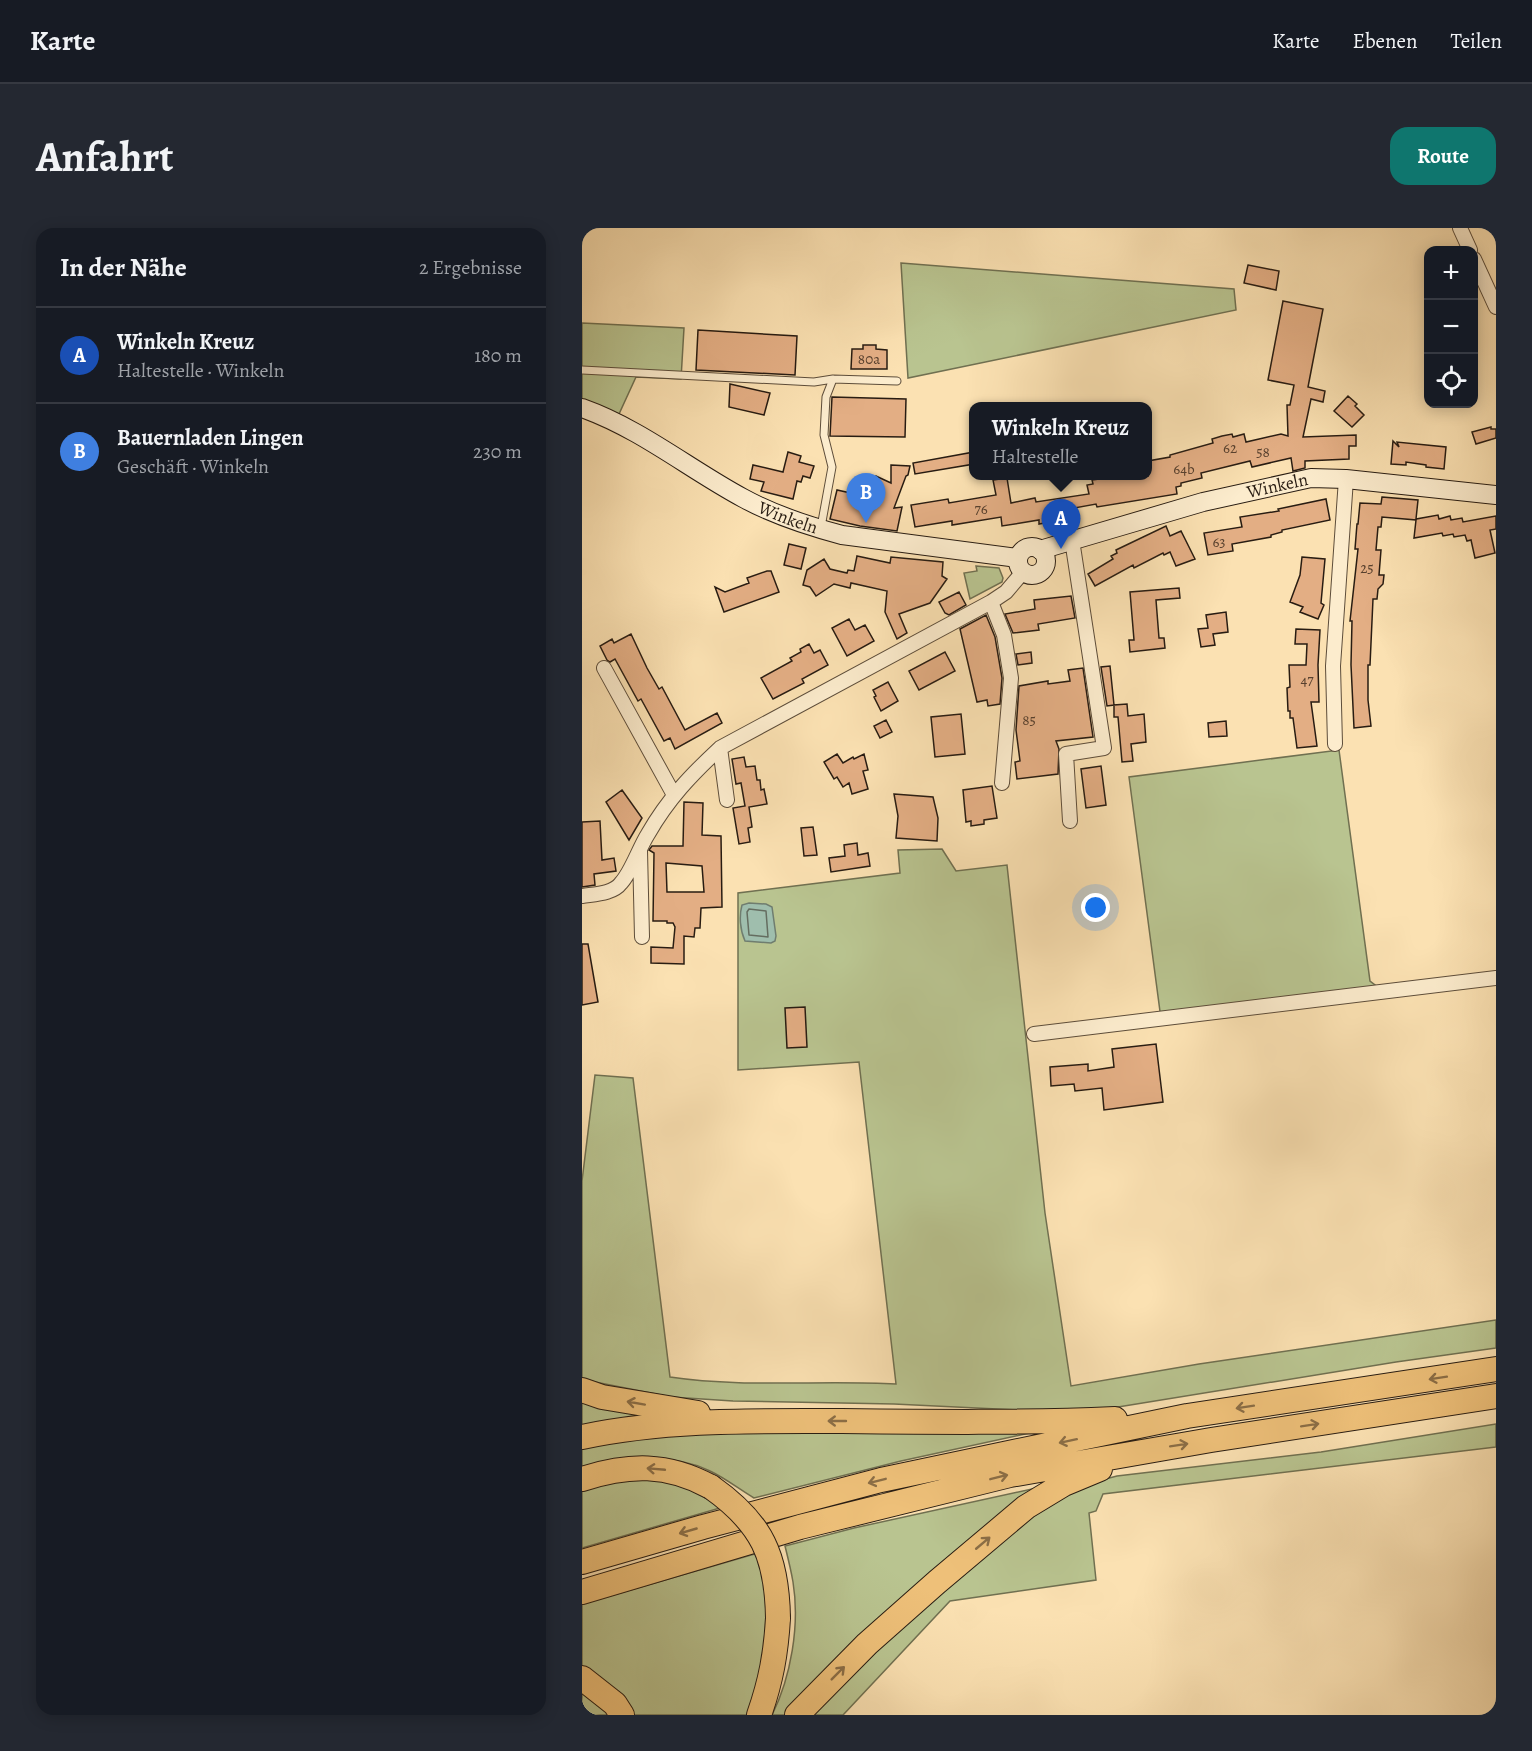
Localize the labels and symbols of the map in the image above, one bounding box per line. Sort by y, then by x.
house number: 80a [858,349,880,369]
house number: 62 [1223,438,1237,458]
house number: 58 [1256,442,1270,462]
house number: 64b [1173,459,1195,479]
street label: Winkeln [1243,467,1310,504]
pin: B [846,474,886,523]
street label: Winkeln [753,495,821,540]
house number: 76 [974,499,988,519]
pin: A [1042,500,1080,549]
house number: 63 [1212,532,1226,552]
house number: 25 [1360,558,1374,578]
house number: 47 [1300,670,1314,690]
house number: 85 [1022,710,1036,730]
your location [1081,893,1110,922]
one-way arrow [1429,1372,1449,1383]
one-way arrow [627,1397,647,1408]
one-way arrow [1236,1402,1256,1413]
one-way arrow [828,1415,848,1427]
one-way arrow [1300,1419,1320,1430]
one-way arrow [1058,1435,1077,1447]
one-way arrow [1169,1439,1189,1450]
one-way arrow [647,1463,667,1474]
one-way arrow [990,1471,1009,1483]
one-way arrow [868,1476,887,1488]
one-way arrow [679,1526,698,1537]
one-way arrow [975,1537,991,1550]
one-way arrow [830,1666,845,1681]

